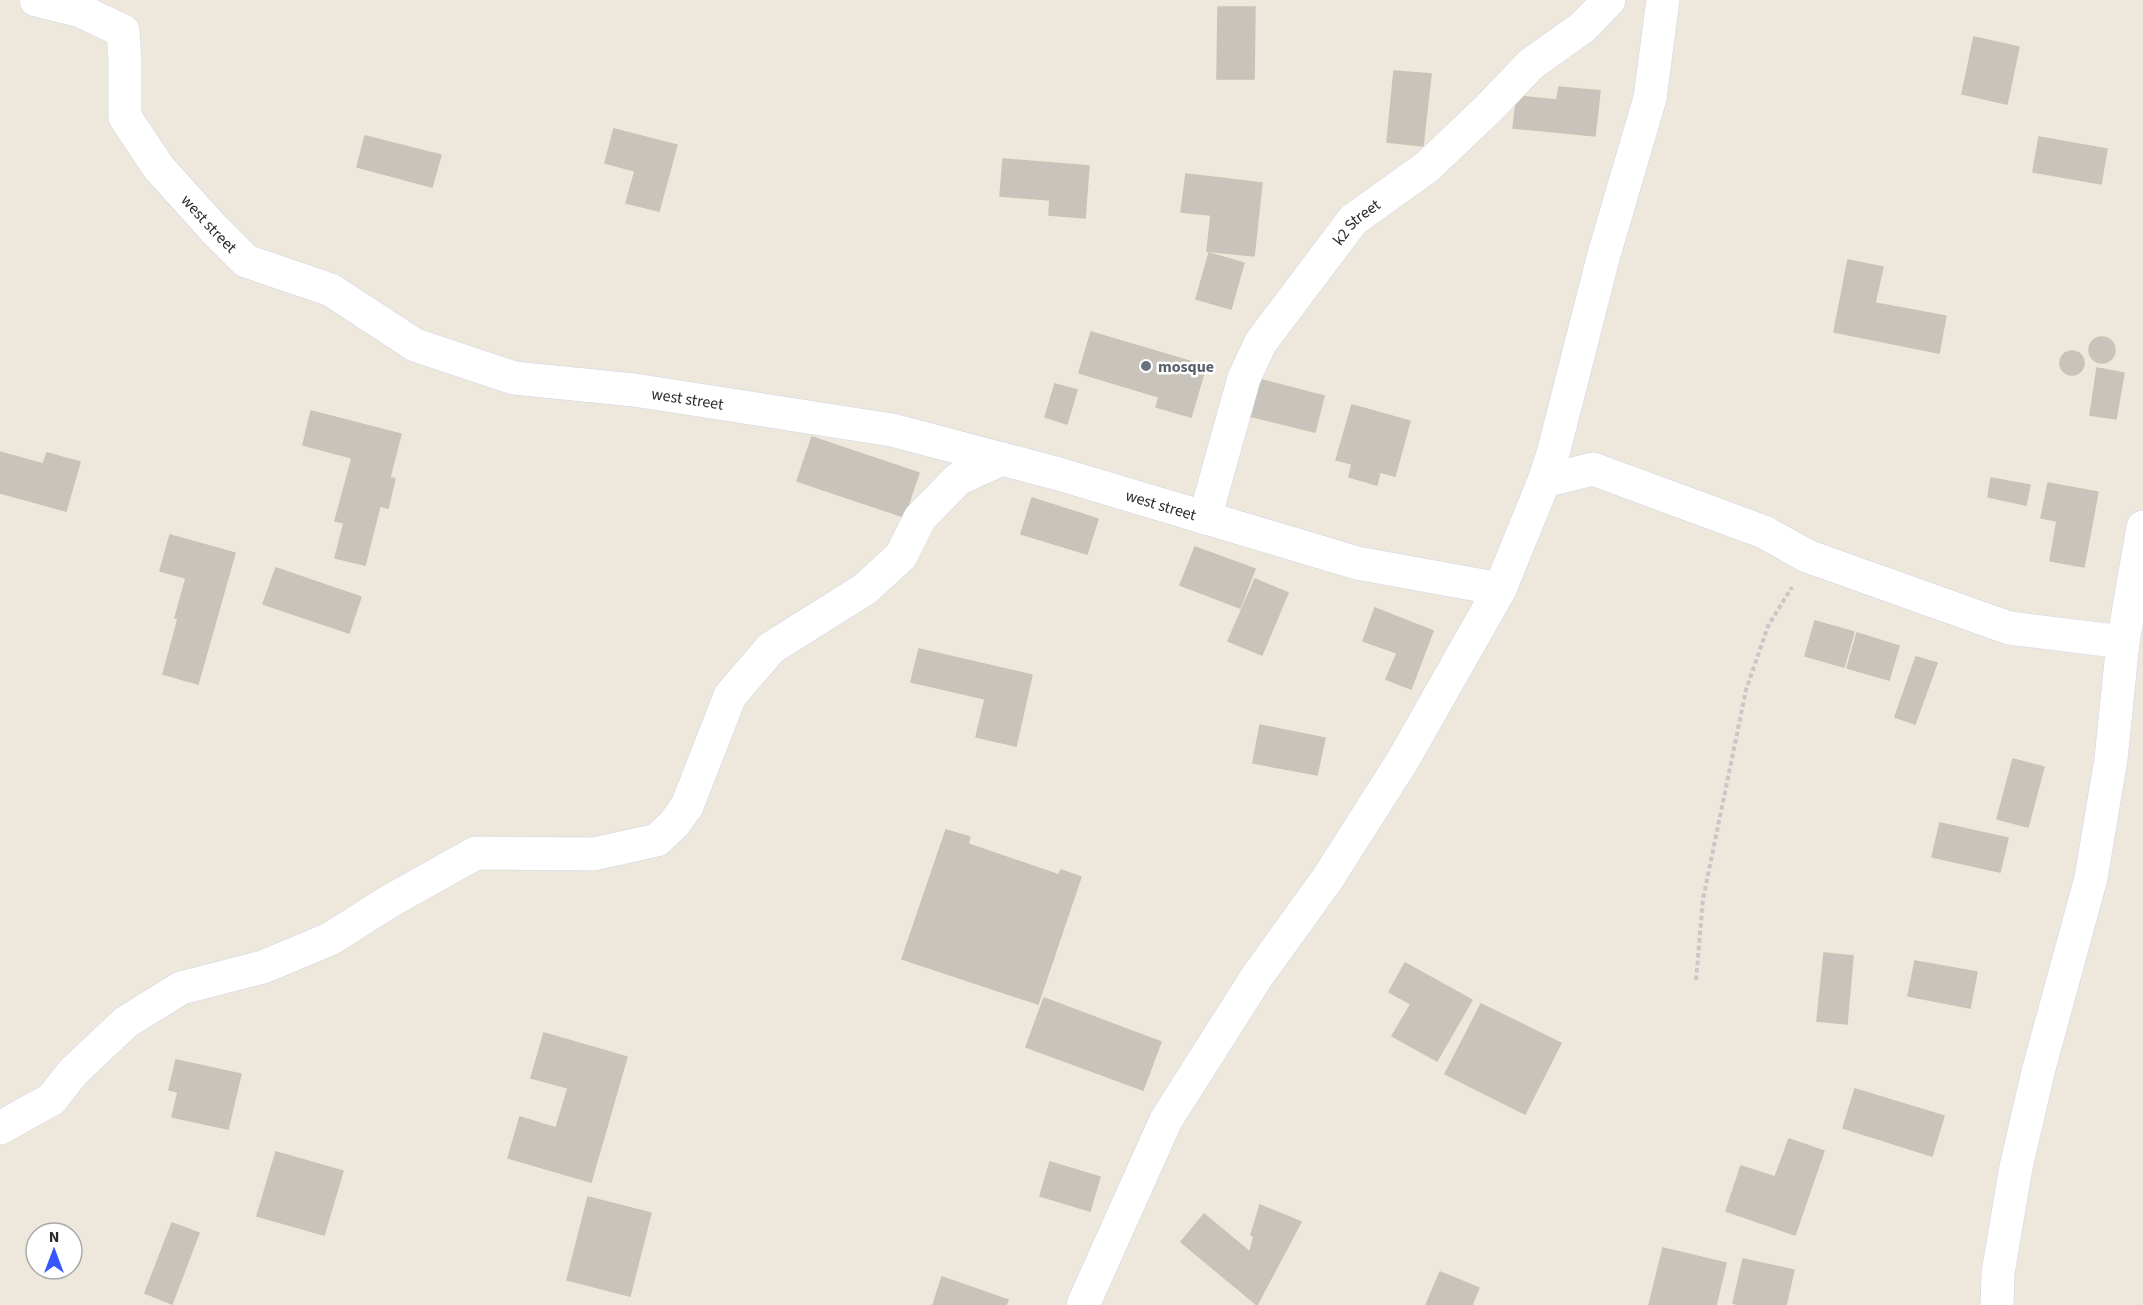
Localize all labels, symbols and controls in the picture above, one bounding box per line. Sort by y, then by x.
street label: west street [176,190,242,258]
street label: k2 Street [1328,194,1385,250]
place label: mosque [1158,356,1214,378]
marker: mosque [1139,359,1153,373]
street label: west street [650,383,726,416]
street label: west street [1123,484,1199,527]
north arrow [24,1221,84,1281]
text: N [49,1226,59,1248]

